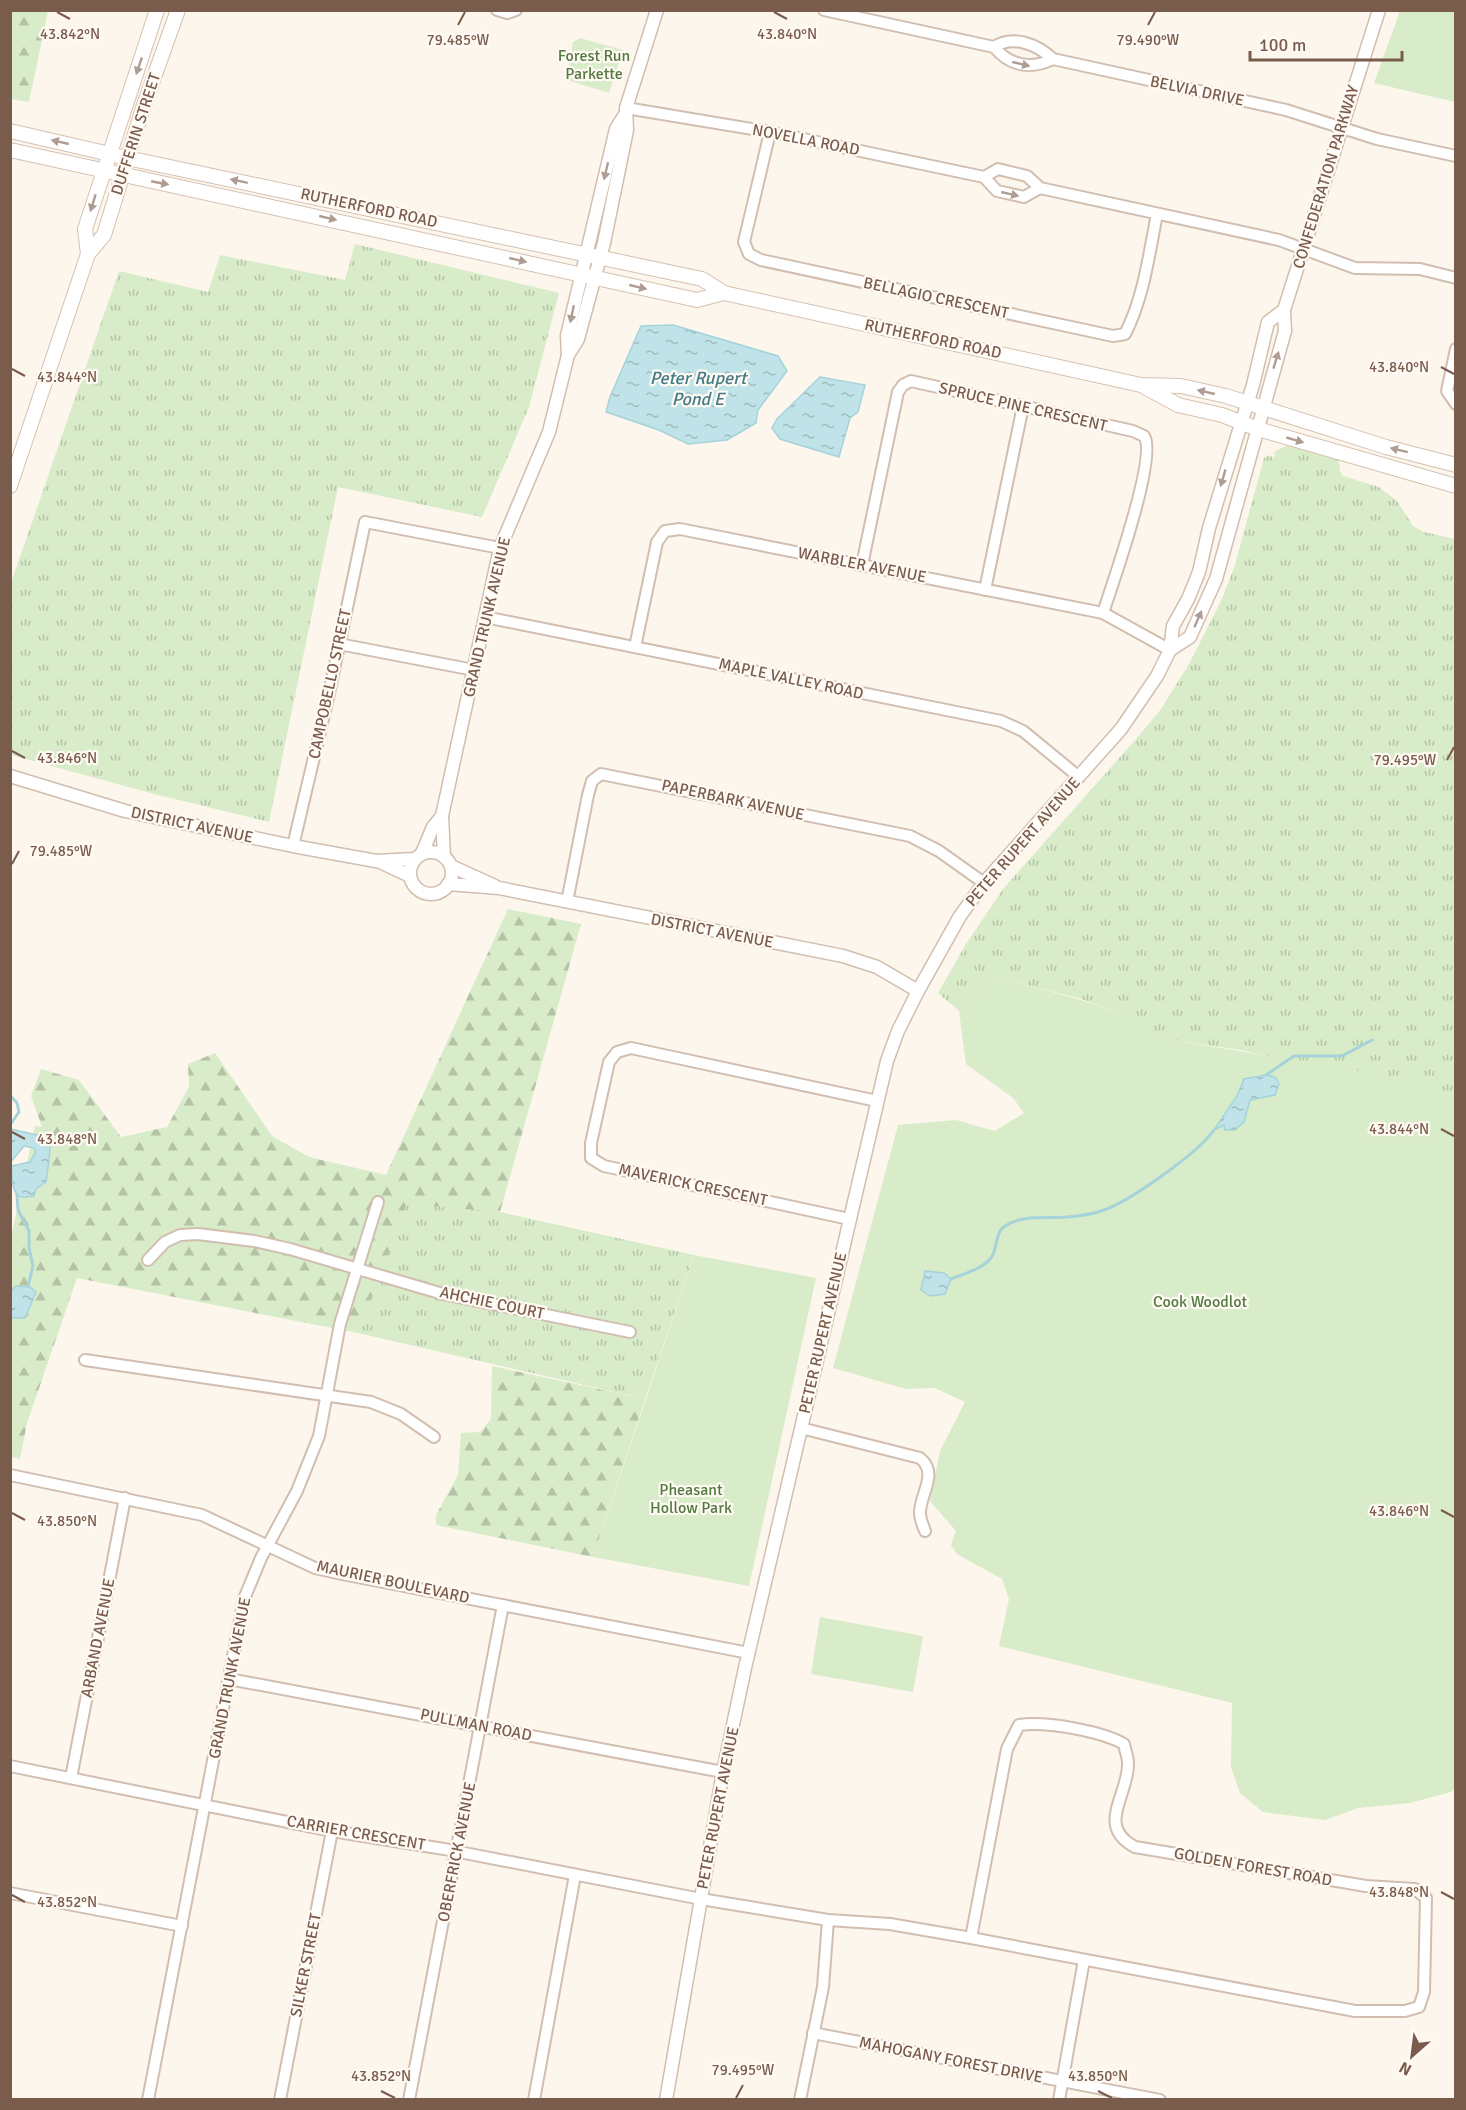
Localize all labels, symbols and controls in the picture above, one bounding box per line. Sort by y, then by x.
scale bar [1250,24,1402,62]
text: 43.842°N [40,25,100,43]
text: 43.840°N [757,25,817,43]
text: 79.485°W [427,31,490,49]
text: 79.490°W [1117,31,1180,49]
text: 100 m [1259,34,1306,56]
park label: Forest Run Parkette [558,46,630,84]
one-way arrow [133,57,143,75]
one-way arrow [1012,59,1030,69]
street label: DUFFERIN STREET [107,70,165,198]
street label: BELVIA DRIVE [1148,71,1246,111]
street label: CONFEDERATION PARKWAY [1289,83,1363,271]
street label: NOVELLA ROAD [751,120,861,160]
one-way arrow [50,137,69,147]
one-way arrow [600,162,610,180]
one-way arrow [229,176,248,186]
one-way arrow [151,179,170,188]
street label: RUTHERFORD ROAD [299,184,439,232]
one-way arrow [1001,189,1019,199]
one-way arrow [88,194,97,212]
one-way arrow [319,214,338,223]
one-way arrow [509,256,528,266]
street label: BELLAGIO CRESCENT [861,273,1011,323]
one-way arrow [629,283,648,292]
one-way arrow [567,305,576,324]
street label: RUTHERFORD ROAD [863,315,1003,363]
one-way arrow [1272,351,1281,369]
text: 43.840°N [1369,358,1429,376]
water label: Peter Rupert Pond E [650,367,749,410]
text: 43.844°N [37,368,97,386]
street label: SPRUCE PINE CRESCENT [937,378,1109,436]
one-way arrow [1197,386,1216,396]
one-way arrow [1286,436,1304,445]
one-way arrow [1390,445,1408,454]
one-way arrow [1218,469,1227,487]
street label: GRAND TRUNK AVENUE [459,535,515,699]
street label: WARBLER AVENUE [796,543,928,587]
street label: CAMPOBELLO STREET [304,607,356,761]
one-way arrow [1193,610,1203,628]
street label: MAPLE VALLEY ROAD [717,654,865,704]
text: 43.846°N [37,749,97,767]
text: 79.495°W [1374,751,1437,769]
street label: PETER RUPERT AVENUE [961,773,1085,911]
street label: PAPERBARK AVENUE [660,775,806,825]
street label: DISTRICT AVENUE [129,802,255,848]
text: 79.485°W [30,842,93,860]
street label: DISTRICT AVENUE [649,909,775,953]
text: 43.844°N [1369,1120,1429,1138]
text: 43.848°N [37,1130,97,1148]
street label: MAVERICK CRESCENT [617,1159,769,1211]
street label: PETER RUPERT AVENUE [795,1250,851,1416]
street label: AHCHIE COURT [438,1282,546,1324]
park label: Cook Woodlot [1153,1292,1247,1312]
park label: Pheasant Hollow Park [650,1480,732,1518]
text: 43.846°N [1369,1502,1429,1520]
text: 43.850°N [37,1512,97,1530]
street label: MAURIER BOULEVARD [315,1556,471,1608]
street label: ARBAND AVENUE [77,1576,119,1700]
street label: GRAND TRUNK AVENUE [205,1596,255,1760]
street label: PULLMAN ROAD [419,1704,533,1746]
street label: PETER RUPERT AVENUE [692,1725,744,1891]
street label: OBERFRICK AVENUE [434,1780,480,1924]
street label: CARRIER CRESCENT [285,1811,427,1855]
street label: GOLDEN FOREST ROAD [1172,1843,1334,1891]
text: 43.848°N [1369,1883,1429,1901]
text: 43.852°N [37,1893,97,1911]
street label: SILKER STREET [286,1911,326,2019]
north arrow [1382,2026,1442,2086]
street label: MAHOGANY FOREST DRIVE [857,2032,1045,2088]
text: N [1396,2057,1415,2080]
text: 79.495°W [712,2061,775,2079]
text: 43.852°N [351,2067,411,2085]
text: 43.850°N [1068,2067,1128,2085]

